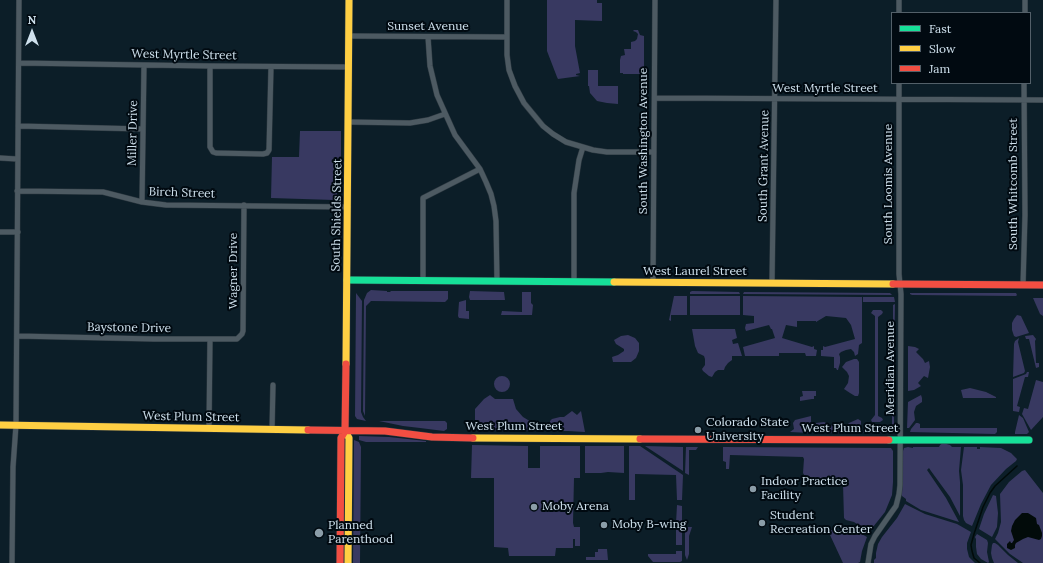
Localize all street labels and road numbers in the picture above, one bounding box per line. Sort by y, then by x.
street label: Sunset Avenue [387,20,469,34]
street label: West Myrtle Street [131,47,237,63]
street label: South Washington Avenue [637,68,651,214]
street label: West Myrtle Street [772,82,878,96]
street label: Miller Drive [125,100,141,166]
street label: South Grant Avenue [756,110,772,222]
street label: South Whitcomb Street [1007,118,1021,250]
street label: South Loomis Avenue [882,124,896,244]
street label: South Shields Street [329,158,345,272]
street label: Birch Street [148,185,216,201]
street label: Wagner Drive [227,233,241,309]
street label: West Laurel Street [643,265,747,279]
street label: Baystone Drive [87,320,171,336]
street label: Meridian Avenue [884,321,898,415]
street label: West Plum Street [142,409,240,425]
street label: West Plum Street [466,420,562,434]
street label: West Plum Street [802,422,898,436]

